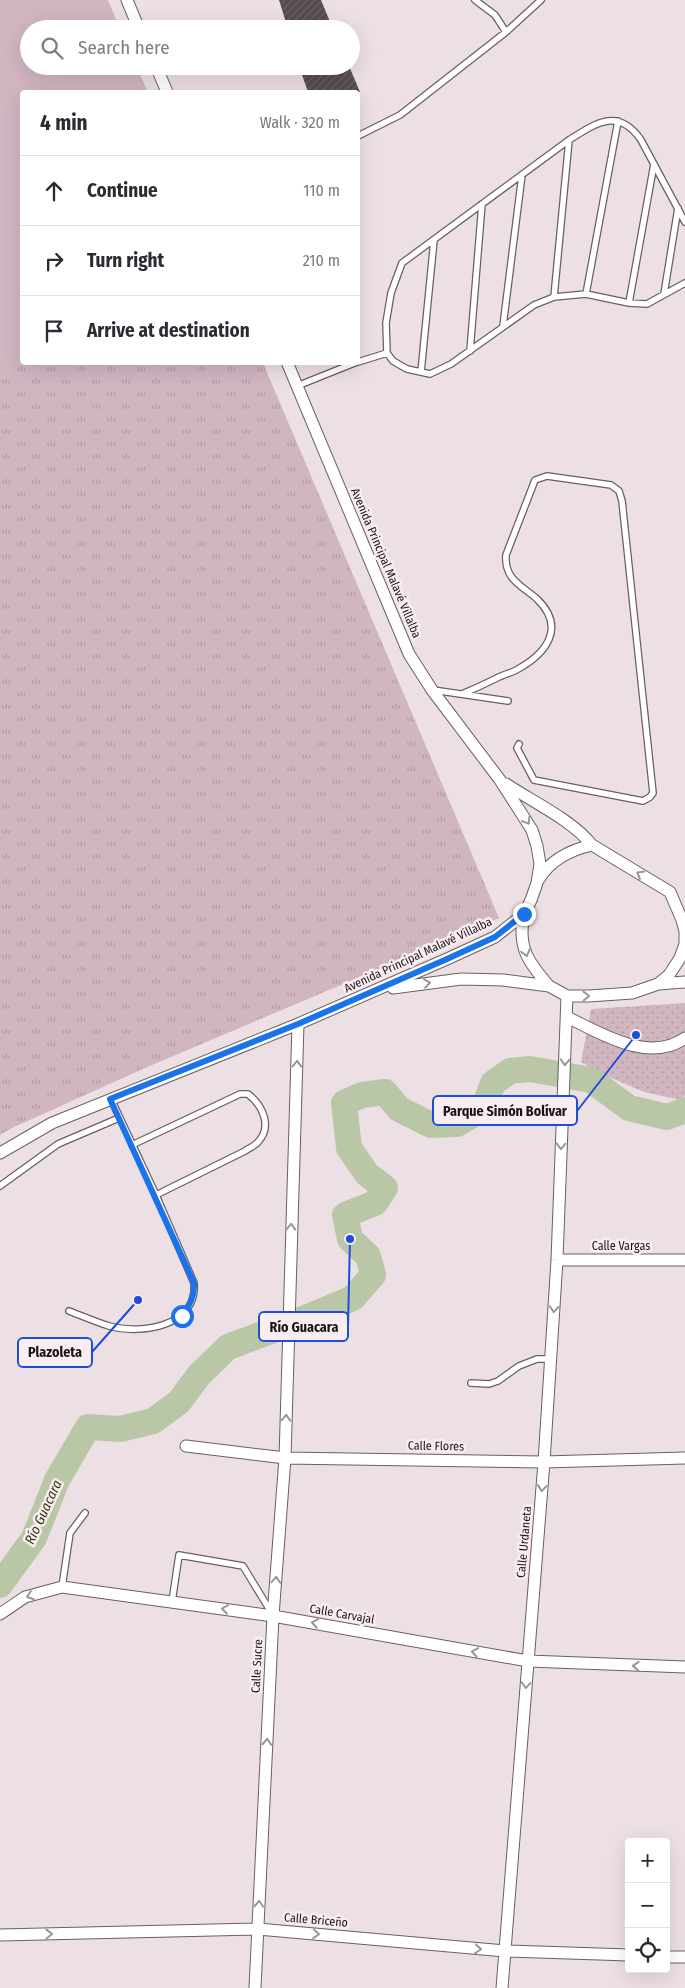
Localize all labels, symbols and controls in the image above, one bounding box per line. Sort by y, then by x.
search box [20,20,360,75]
icon: search [38,34,66,62]
text: Search here [78,36,170,59]
text: 4 min [40,110,88,136]
text: Walk · 320 m [260,113,340,132]
icon: ahead [40,177,68,205]
text: Continue [87,179,158,202]
text: 110 m [303,181,340,200]
icon: right [40,247,68,275]
text: Turn right [87,249,164,272]
text: 210 m [303,251,340,270]
icon: arrive [40,317,68,345]
text: Arrive at destination [87,319,250,342]
street label: Avenida Principal Malavé Villalba [348,486,424,640]
one-way arrow [520,816,530,825]
one-way arrow [637,871,646,881]
route end [513,903,536,926]
street label: Avenida Principal Malavé Villalba [342,915,494,995]
one-way arrow [520,949,531,958]
one-way arrow [423,979,431,989]
one-way arrow [583,991,591,1001]
one-way arrow [559,1059,570,1067]
one-way arrow [291,1060,302,1068]
callout: Parque Simón Bolívar [433,1096,577,1125]
text: Parque Simón Bolívar [443,1103,568,1120]
one-way arrow [556,1143,567,1151]
one-way arrow [286,1222,296,1230]
street label: Calle Vargas [592,1239,650,1253]
route start [171,1305,194,1328]
one-way arrow [549,1305,560,1313]
callout: Río Guacara [259,1312,348,1341]
text: Río Guacara [270,1319,339,1336]
callout: Plazoleta [18,1338,92,1367]
text: Plazoleta [28,1344,82,1361]
one-way arrow [281,1413,292,1421]
street label: Calle Flores [408,1439,464,1453]
water label: Río Guacara [21,1477,66,1547]
one-way arrow [537,1485,548,1493]
street label: Calle Urdaneta [514,1505,534,1578]
one-way arrow [270,1576,281,1584]
one-way arrow [27,1590,35,1600]
street label: Calle Carvajal [308,1601,376,1627]
one-way arrow [220,1604,228,1615]
one-way arrow [310,1619,319,1629]
street label: Calle Sucre [249,1639,265,1693]
one-way arrow [470,1647,479,1657]
one-way arrow [632,1660,640,1671]
one-way arrow [520,1681,531,1689]
one-way arrow [262,1738,272,1746]
map controls [625,1838,670,1973]
button: + [625,1838,670,1883]
button: − [625,1883,670,1928]
one-way arrow [254,1900,265,1908]
street label: Calle Briceño [284,1910,348,1930]
one-way arrow [312,1928,320,1939]
button: locate [625,1928,670,1973]
one-way arrow [45,1929,53,1939]
one-way arrow [474,1943,482,1954]

